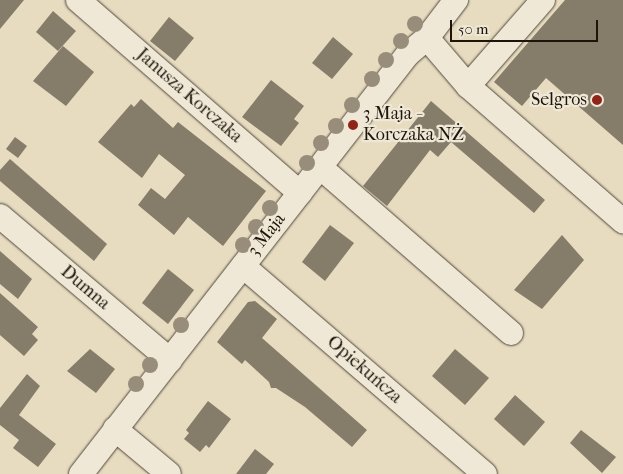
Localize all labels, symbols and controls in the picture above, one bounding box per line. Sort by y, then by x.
scale bar [453,10,600,42]
text: 50 m [458,20,488,38]
street label: Janusza Korczaka [132,44,246,148]
place label: Selgros [531,89,587,111]
marker: Selgros [591,94,603,106]
place label: 3 Maja - Korczaka NŻ [363,104,464,146]
marker: 3 Maja - Korczaka NŻ [347,119,359,131]
street label: 3 Maja [243,209,291,261]
street label: Dumna [56,261,114,315]
street label: Opiekuńcza [322,332,406,408]

